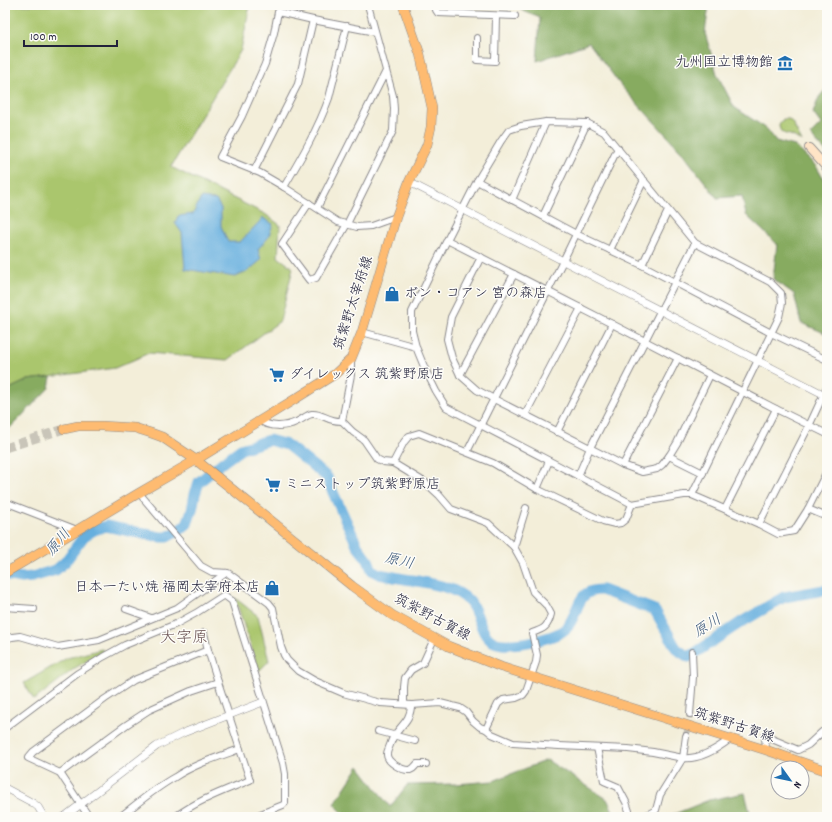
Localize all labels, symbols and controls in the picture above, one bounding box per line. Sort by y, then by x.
scale bar [24,22,117,48]
text: 100 m [30,29,57,46]
place label: 九州国立博物館 [675,53,773,73]
museum icon: 九州国立博物館 [776,54,794,72]
street label: 筑紫野太宰府線 [329,253,379,353]
place label: ボン・コアン 宮の森店 [404,284,547,304]
shop icon: ボン・コアン 宮の森店 [383,285,401,303]
place label: ダイレックス 筑紫野原店 [289,365,445,385]
supermarket icon: ダイレックス 筑紫野原店 [268,366,286,384]
place label: ミニストップ筑紫野原店 [285,475,440,495]
supermarket icon: ミニストップ筑紫野原店 [264,476,282,494]
water label: 原川 [41,524,77,562]
water label: 原川 [382,548,416,576]
place label: 日本一たい焼 福岡太宰府本店 [75,578,260,598]
shop icon: 日本一たい焼 福岡太宰府本店 [263,579,281,597]
street label: 筑紫野古賀線 [390,589,474,647]
water label: 原川 [689,610,727,644]
district label: 大字原 [160,627,208,650]
street label: 筑紫野古賀線 [691,704,777,748]
north arrow [770,760,810,800]
text: N [788,778,805,791]

